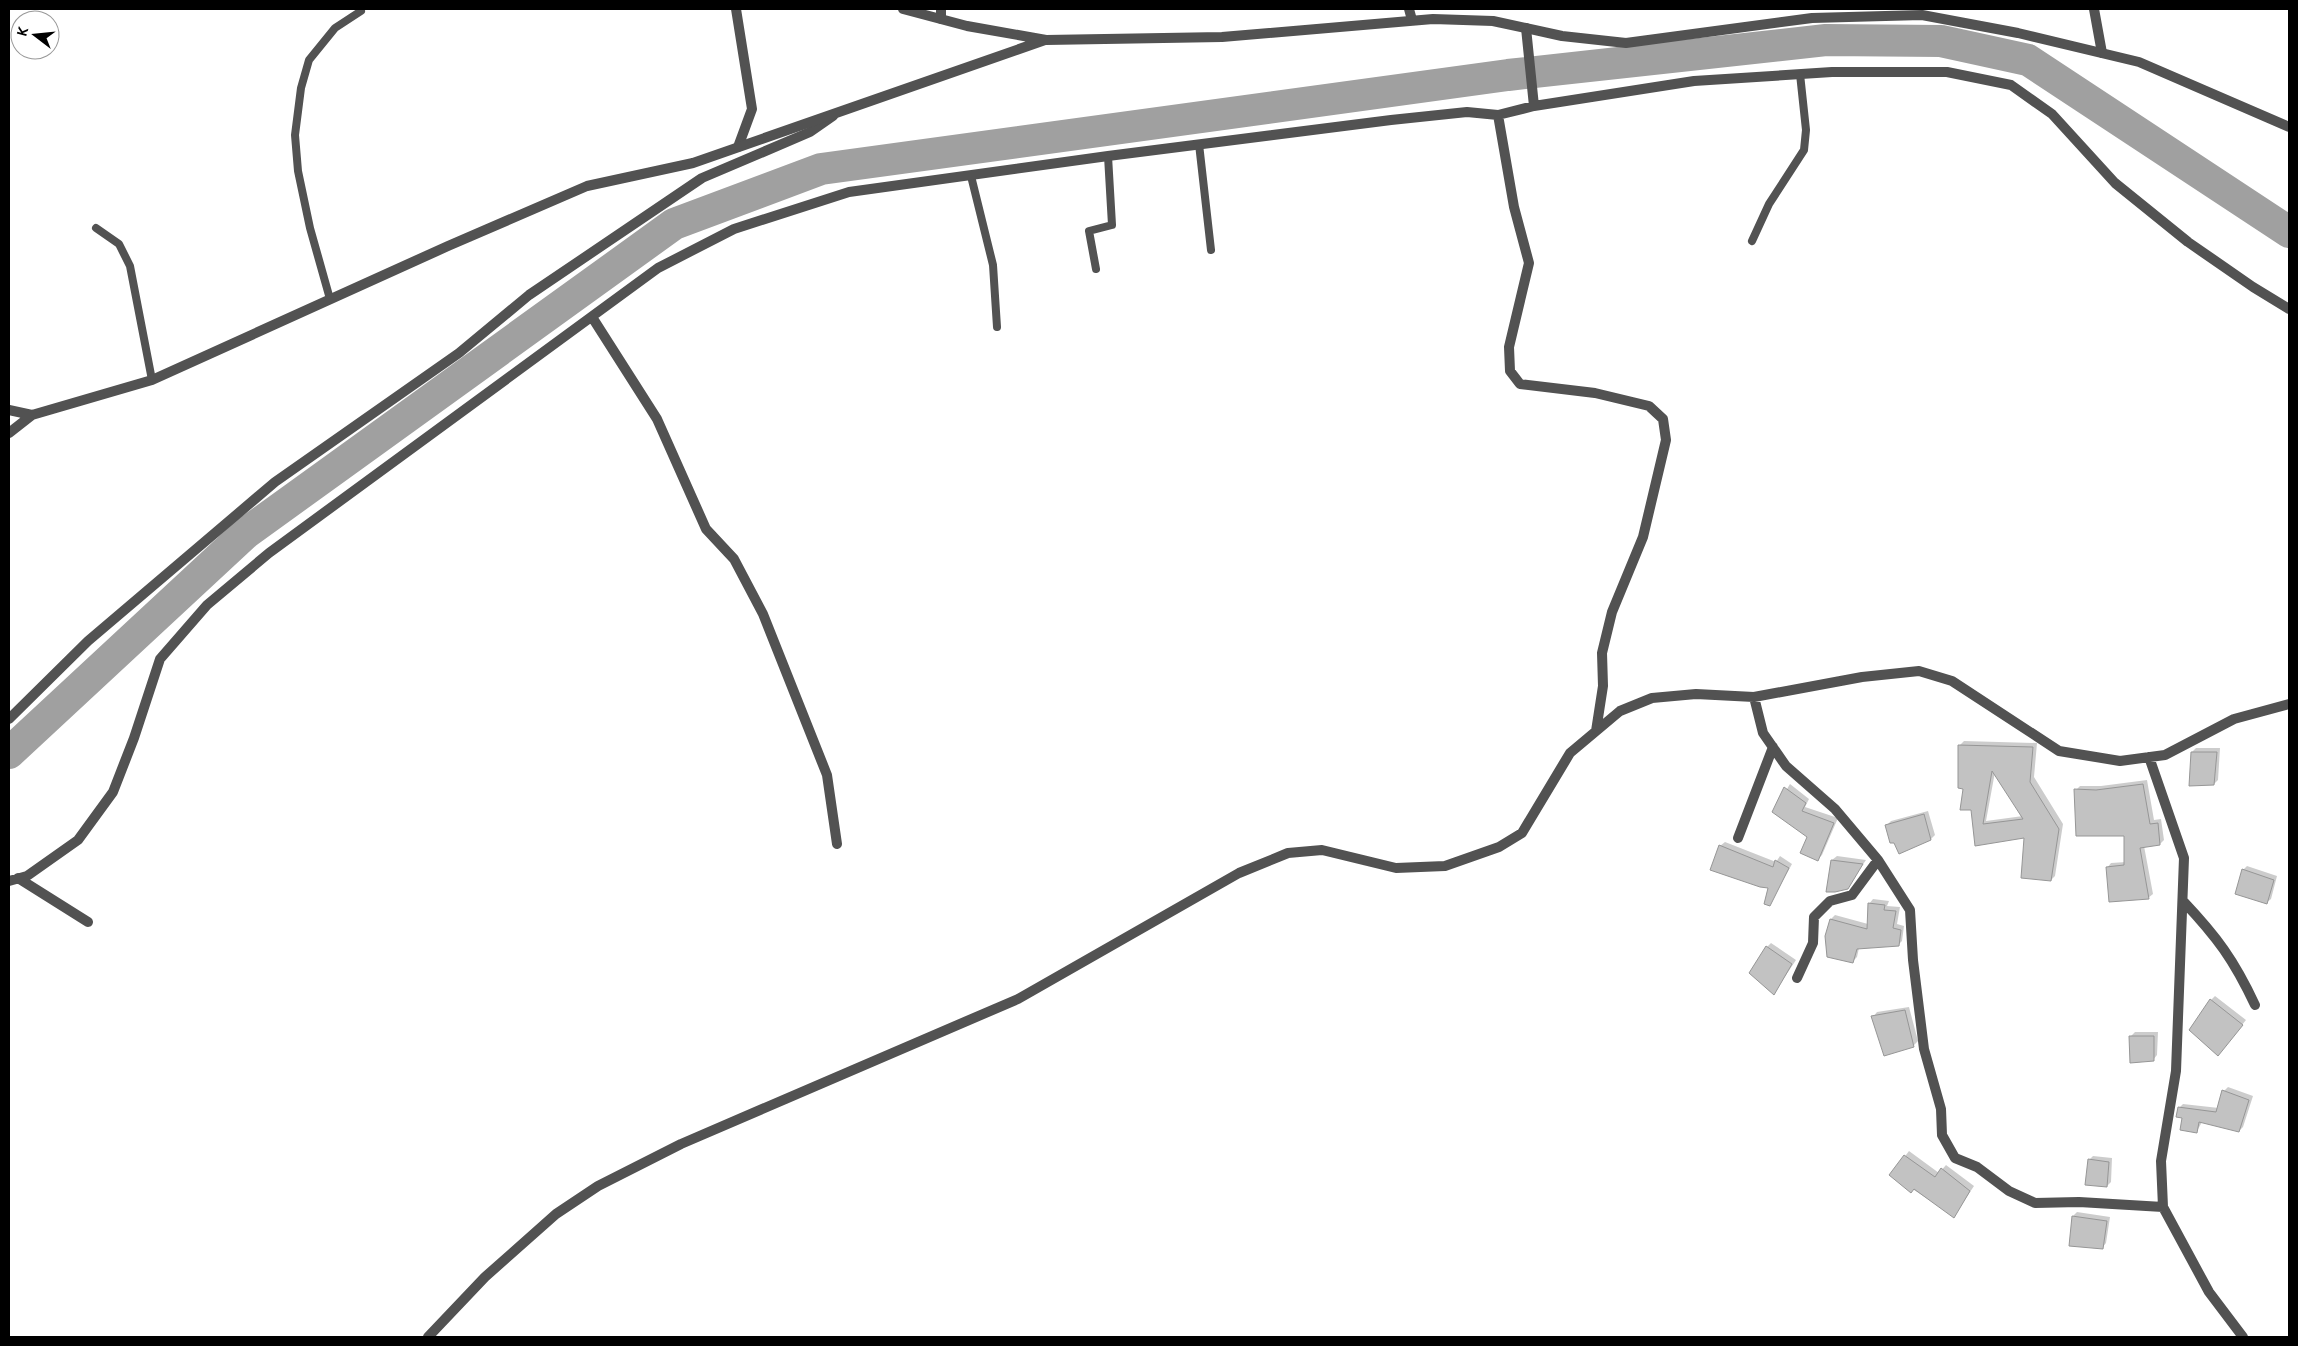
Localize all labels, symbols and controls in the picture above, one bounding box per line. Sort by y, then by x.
north arrow [10,10,60,60]
text: K [13,24,32,38]

